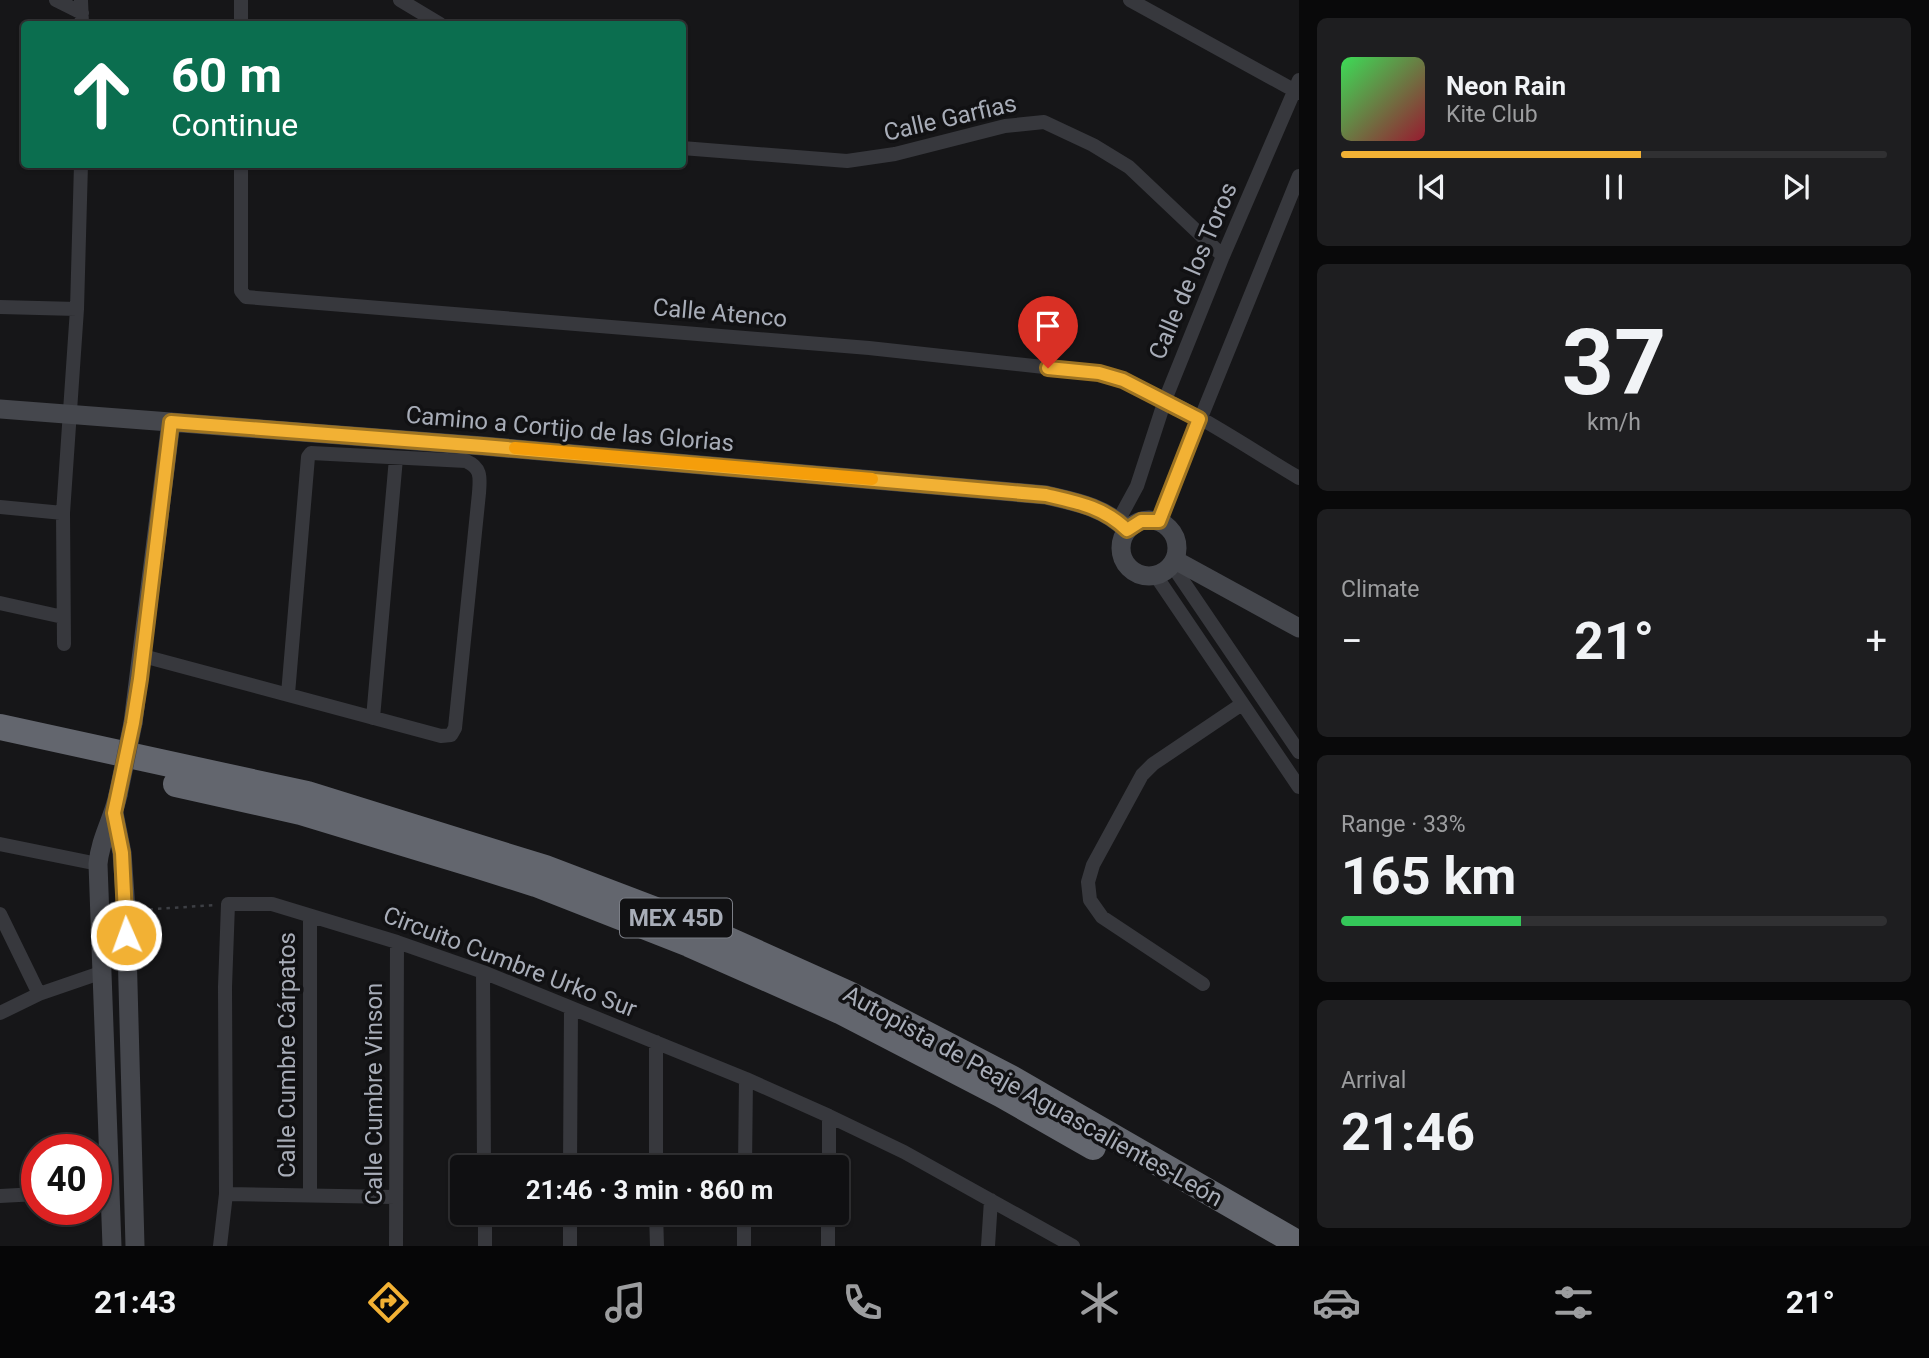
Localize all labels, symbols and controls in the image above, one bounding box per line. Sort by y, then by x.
text: 60 m [171,47,282,104]
icon: ahead [56,49,147,140]
text: Neon Rain [1446,71,1566,101]
street label: Calle Garfias [881,89,1019,147]
text: Kite Club [1446,101,1538,128]
text: Continue [171,106,298,144]
icon: previous [1413,168,1451,206]
icon: pause [1595,168,1633,206]
icon: next [1777,168,1815,206]
street label: Calle de los Toros [1143,178,1243,364]
street label: Calle Atenco [652,293,788,333]
pin [1018,296,1078,368]
icon: arrive [1029,307,1067,345]
text: 37 [1562,310,1666,416]
street label: Camino a Cortijo de las Glorias [405,401,735,457]
text: km/h [1587,409,1641,436]
text: Climate [1341,576,1420,603]
text: 21° [1574,611,1654,672]
text: − [1341,619,1363,663]
text: + [1865,619,1887,663]
text: Range · 33% [1341,811,1466,838]
text: 165 km [1341,846,1516,907]
position arrow [89,898,163,972]
road number: MEX 45D [620,898,732,937]
street label: Circuito Cumbre Urko Sur [379,901,641,1023]
street label: Calle Cumbre Cárpatos [273,932,301,1178]
street label: Autopista de Peaje Aguascalientes-León [838,980,1228,1212]
street label: Calle Cumbre Vinson [360,983,388,1205]
text: Arrival [1341,1067,1406,1094]
text: 21:46 [1341,1102,1475,1163]
speed limit sign: 40 [21,1134,112,1225]
text: 21:46 · 3 min · 860 m [526,1175,773,1205]
icon: directions [364,1278,413,1327]
icon: music [601,1278,650,1327]
icon: phone [838,1278,887,1327]
icon: climate [1075,1278,1124,1327]
icon: car [1312,1278,1361,1327]
icon: filters [1549,1278,1598,1327]
text: 21:43 [94,1283,176,1321]
text: 21° [1786,1283,1835,1321]

